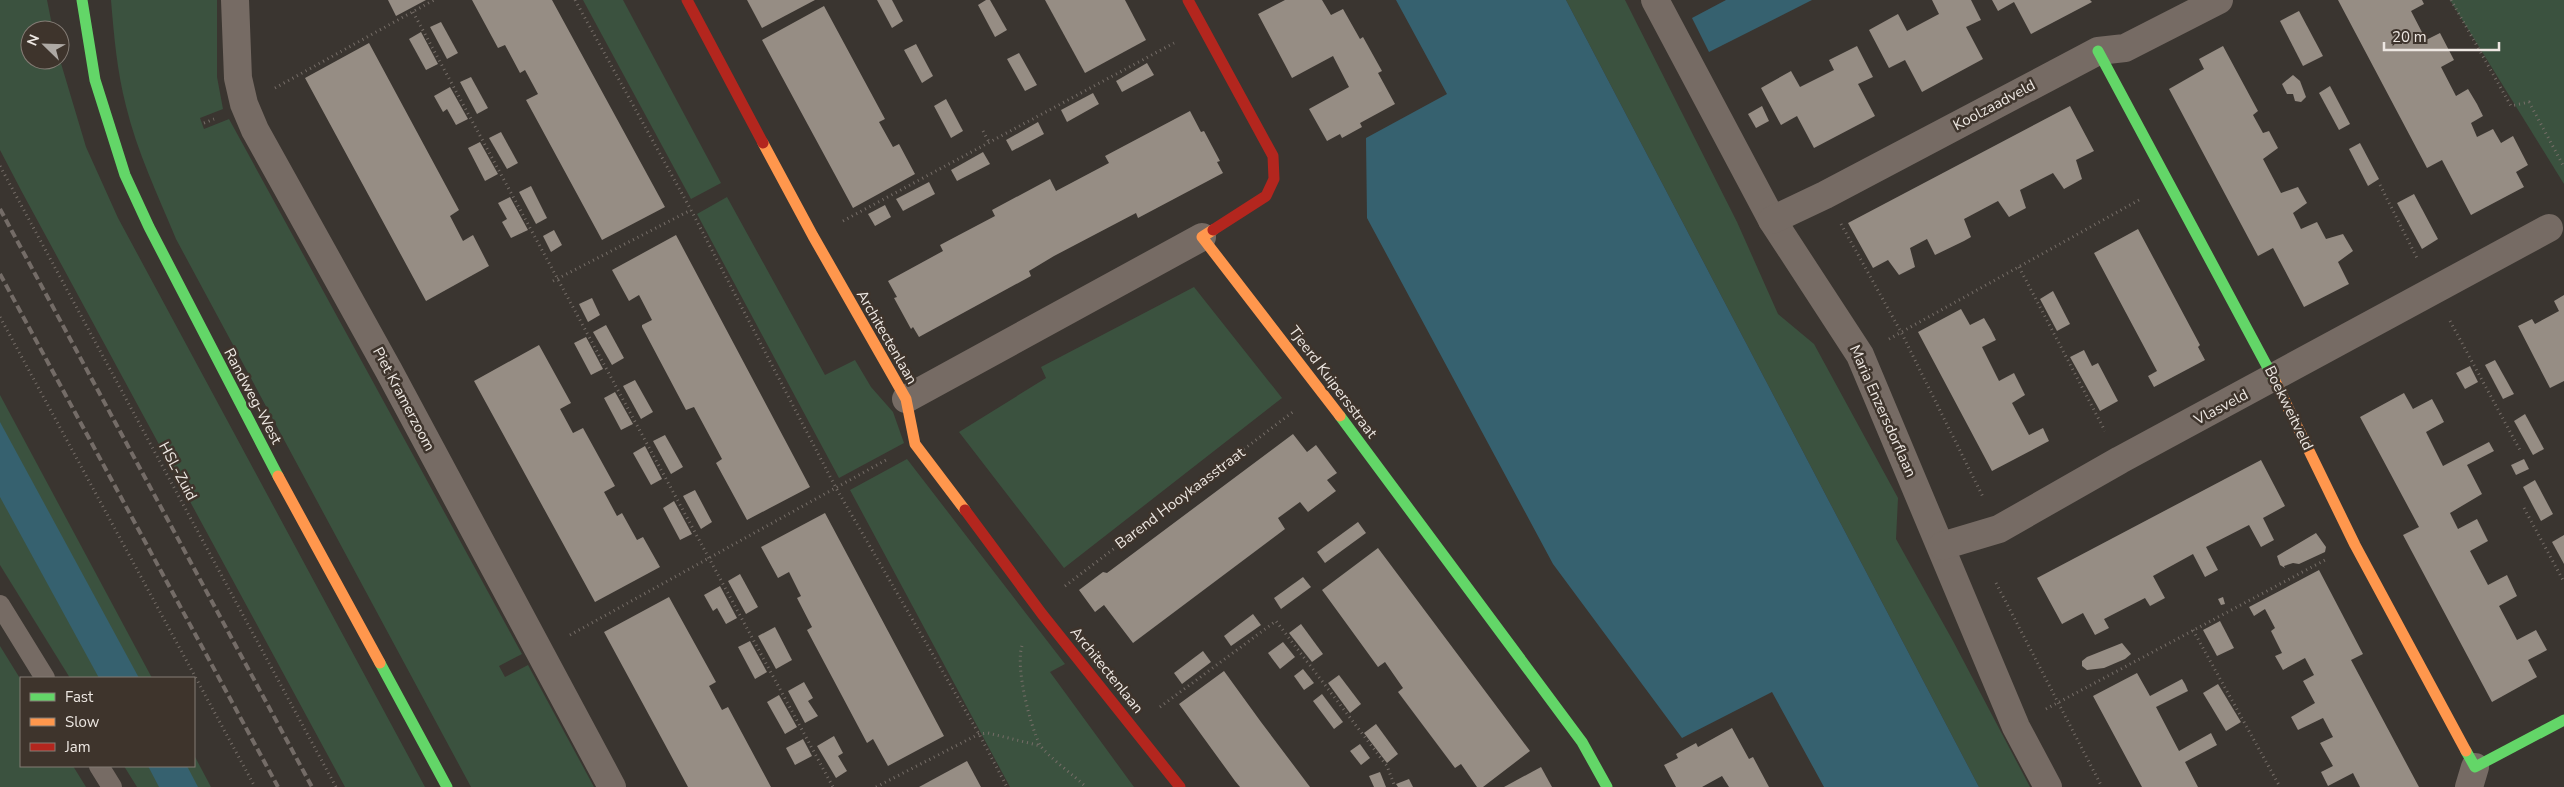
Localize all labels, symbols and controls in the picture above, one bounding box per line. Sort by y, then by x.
north arrow [20,20,70,70]
scale bar [2384,20,2499,52]
text: 20 m [2392,27,2427,47]
text: N [23,32,44,49]
street label: Koolzaadveld [1949,75,2039,135]
street label: Architectenlaan [852,286,922,388]
street label: Tjeerd Kuipersstraat [1284,322,1382,443]
street label: Maria Enzersdorflaan [1845,342,1921,480]
street label: Piet Kramerzoom [368,343,440,455]
street label: Randweg-West [219,344,287,448]
street label: Boekweitveld [2260,362,2318,454]
street label: Vlasveld [2190,384,2252,430]
street label: HSL-Zuid [154,438,202,504]
street label: Barend Hooykaasstraat [1111,442,1250,553]
street label: Architectenlaan [1066,623,1148,717]
legend [20,677,195,767]
text: Fast [65,687,94,707]
text: Slow [65,712,100,732]
text: Jam [64,737,91,757]

